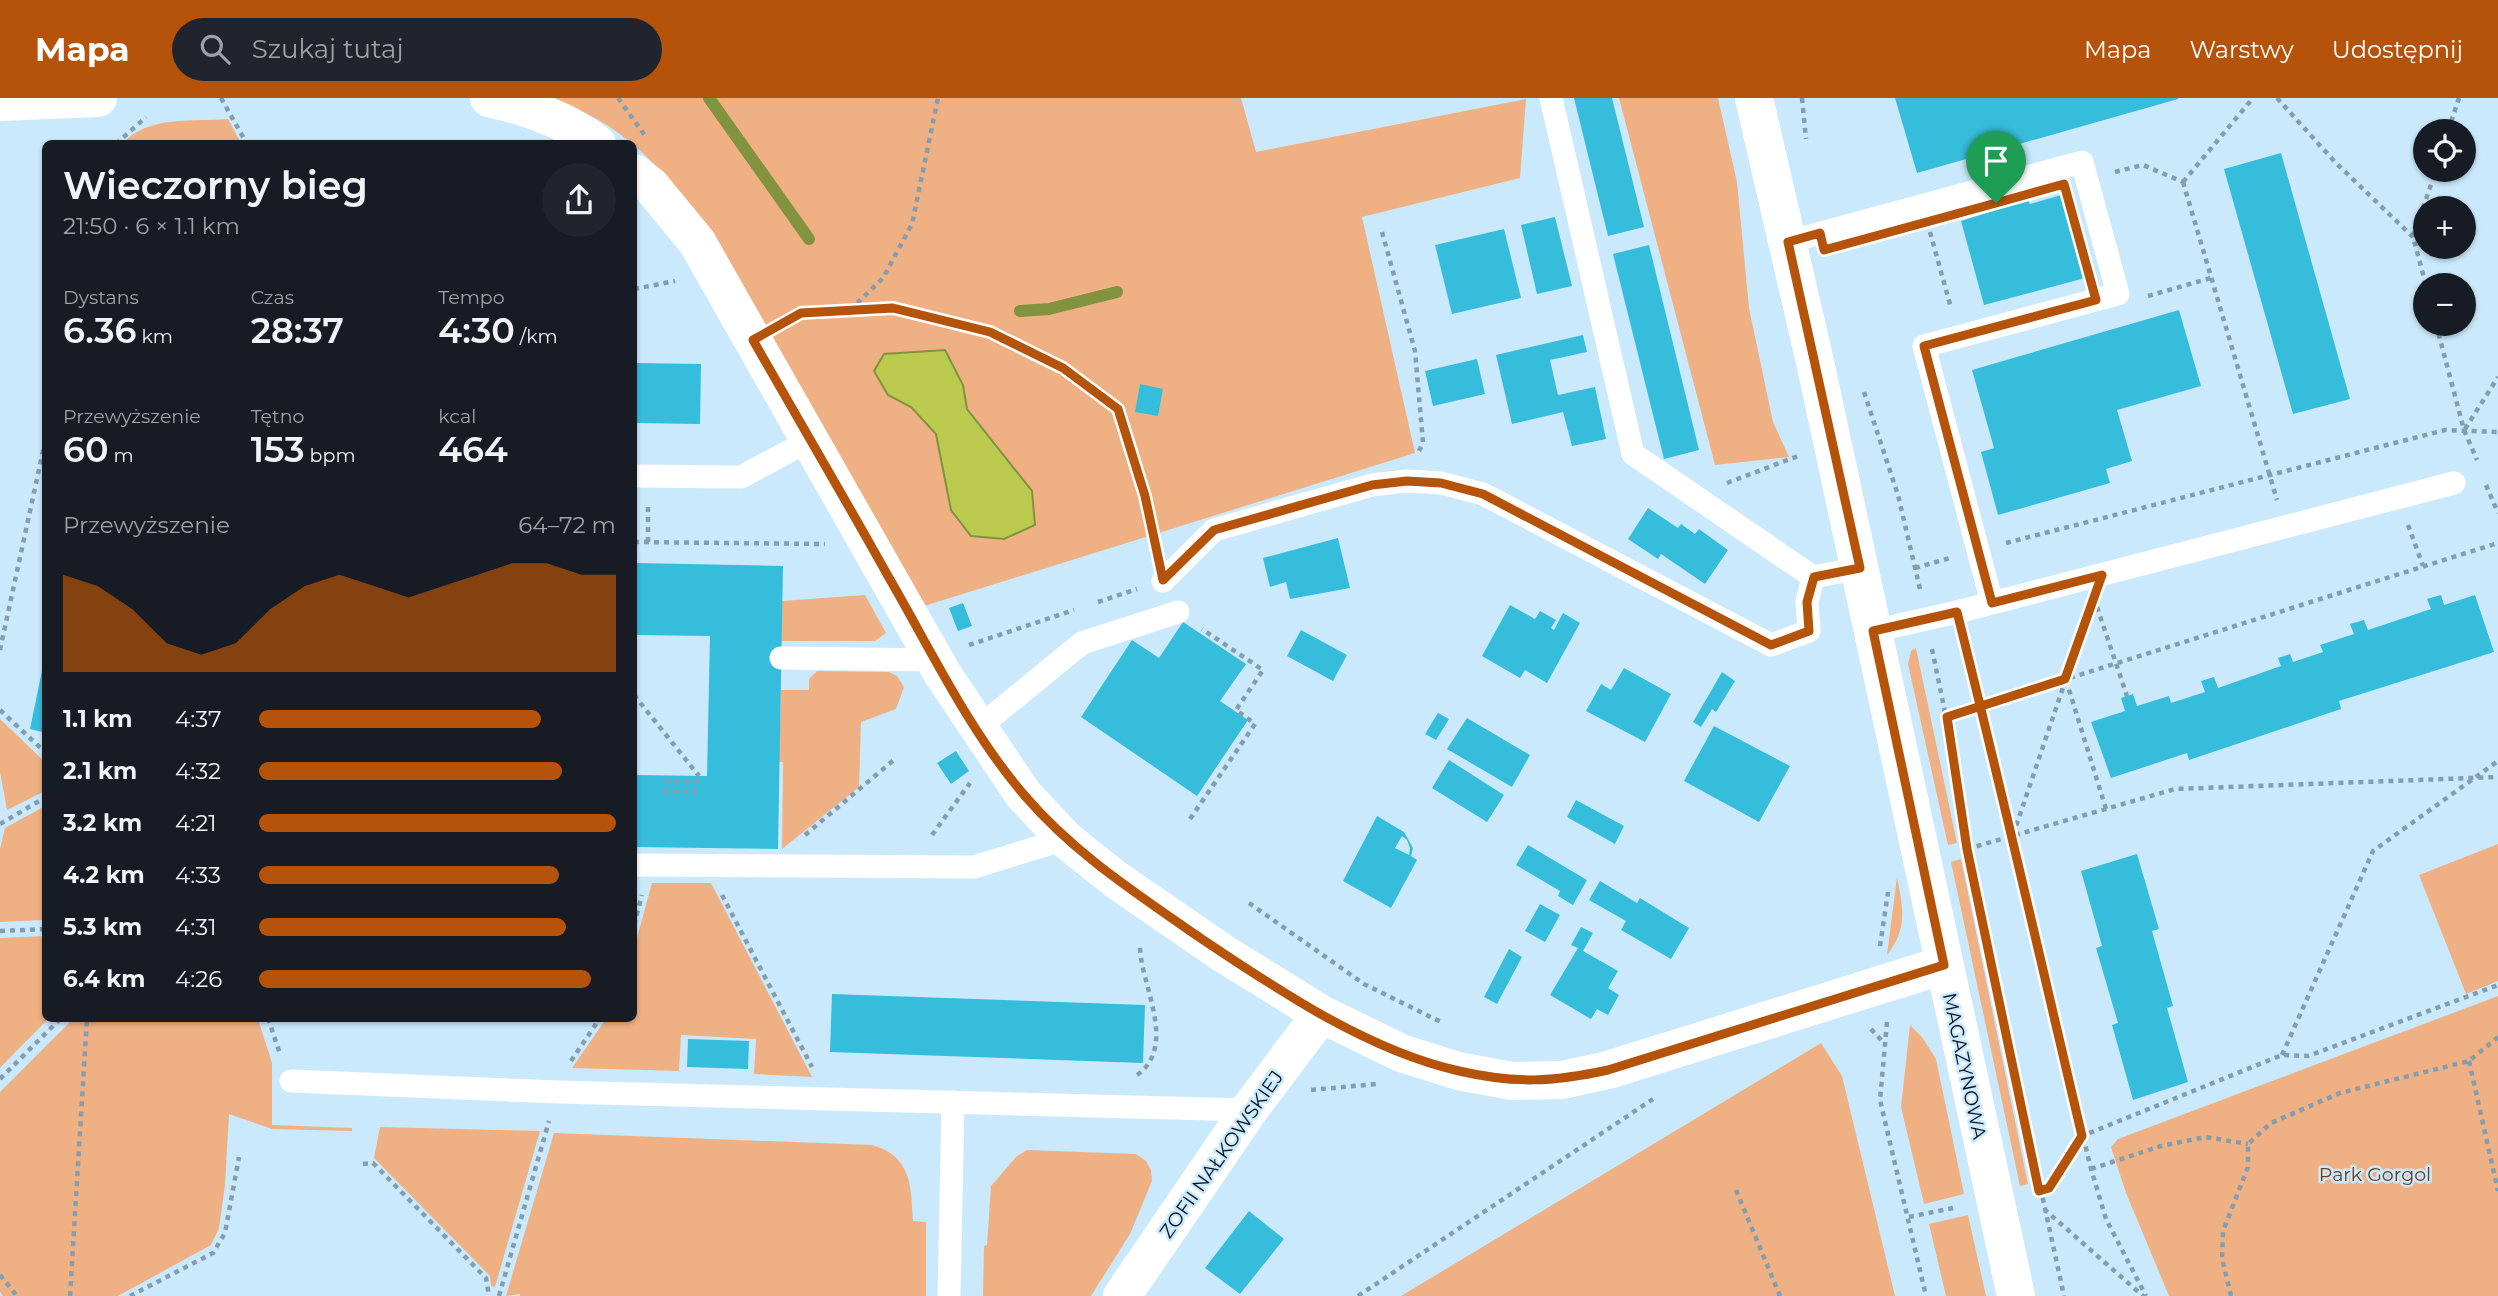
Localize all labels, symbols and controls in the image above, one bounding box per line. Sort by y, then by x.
search box [172,18,662,81]
text: Mapa [35,29,130,69]
icon: search [196,30,234,68]
text: Szukaj tutaj [252,33,404,65]
text: Mapa [2084,35,2151,64]
text: Warstwy [2189,35,2294,64]
text: Udostępnij [2332,35,2463,64]
map controls [2413,119,2476,336]
button: locate [2413,119,2476,182]
pin [1966,131,2026,203]
icon: arrive [1977,142,2015,180]
text: Wieczorny bieg [63,162,368,209]
button: share [542,163,616,237]
button: + [2413,196,2476,259]
text: 21:50 · 6 × 1.1 km [63,212,240,240]
button: − [2413,273,2476,336]
text: Dystans [63,286,139,309]
text: Czas [251,286,294,309]
text: Tempo [438,286,505,309]
text: 6.36 [63,309,137,352]
text: 28:37 [251,309,344,352]
text: 4:30 [438,309,515,352]
text: km [137,325,173,348]
text: /km [515,325,558,348]
text: Przewyższenie [63,405,201,428]
text: Tętno [251,405,304,428]
text: kcal [438,405,476,428]
text: 60 [63,428,109,471]
text: 153 [251,428,305,471]
text: 464 [438,428,508,471]
text: m [109,444,134,467]
text: bpm [305,444,356,467]
text: Przewyższenie [63,511,230,539]
text: 64–72 m [518,511,616,539]
text: 1.1 km [63,705,132,733]
text: 4:37 [175,705,221,733]
text: 2.1 km [63,757,137,785]
text: 4:32 [175,757,221,785]
text: 3.2 km [63,809,142,837]
text: 4:21 [175,809,217,837]
text: 4.2 km [63,861,145,889]
text: 4:33 [175,861,221,889]
text: 5.3 km [63,913,142,941]
text: 4:31 [175,913,217,941]
text: 6.4 km [63,965,145,993]
text: 4:26 [175,965,222,993]
street label: MAGAZYNOWA [1938,991,1991,1142]
street label: ZOFII NAŁKOWSKIEJ [1155,1066,1288,1243]
park label: Park Gorgol [2319,1163,2431,1186]

